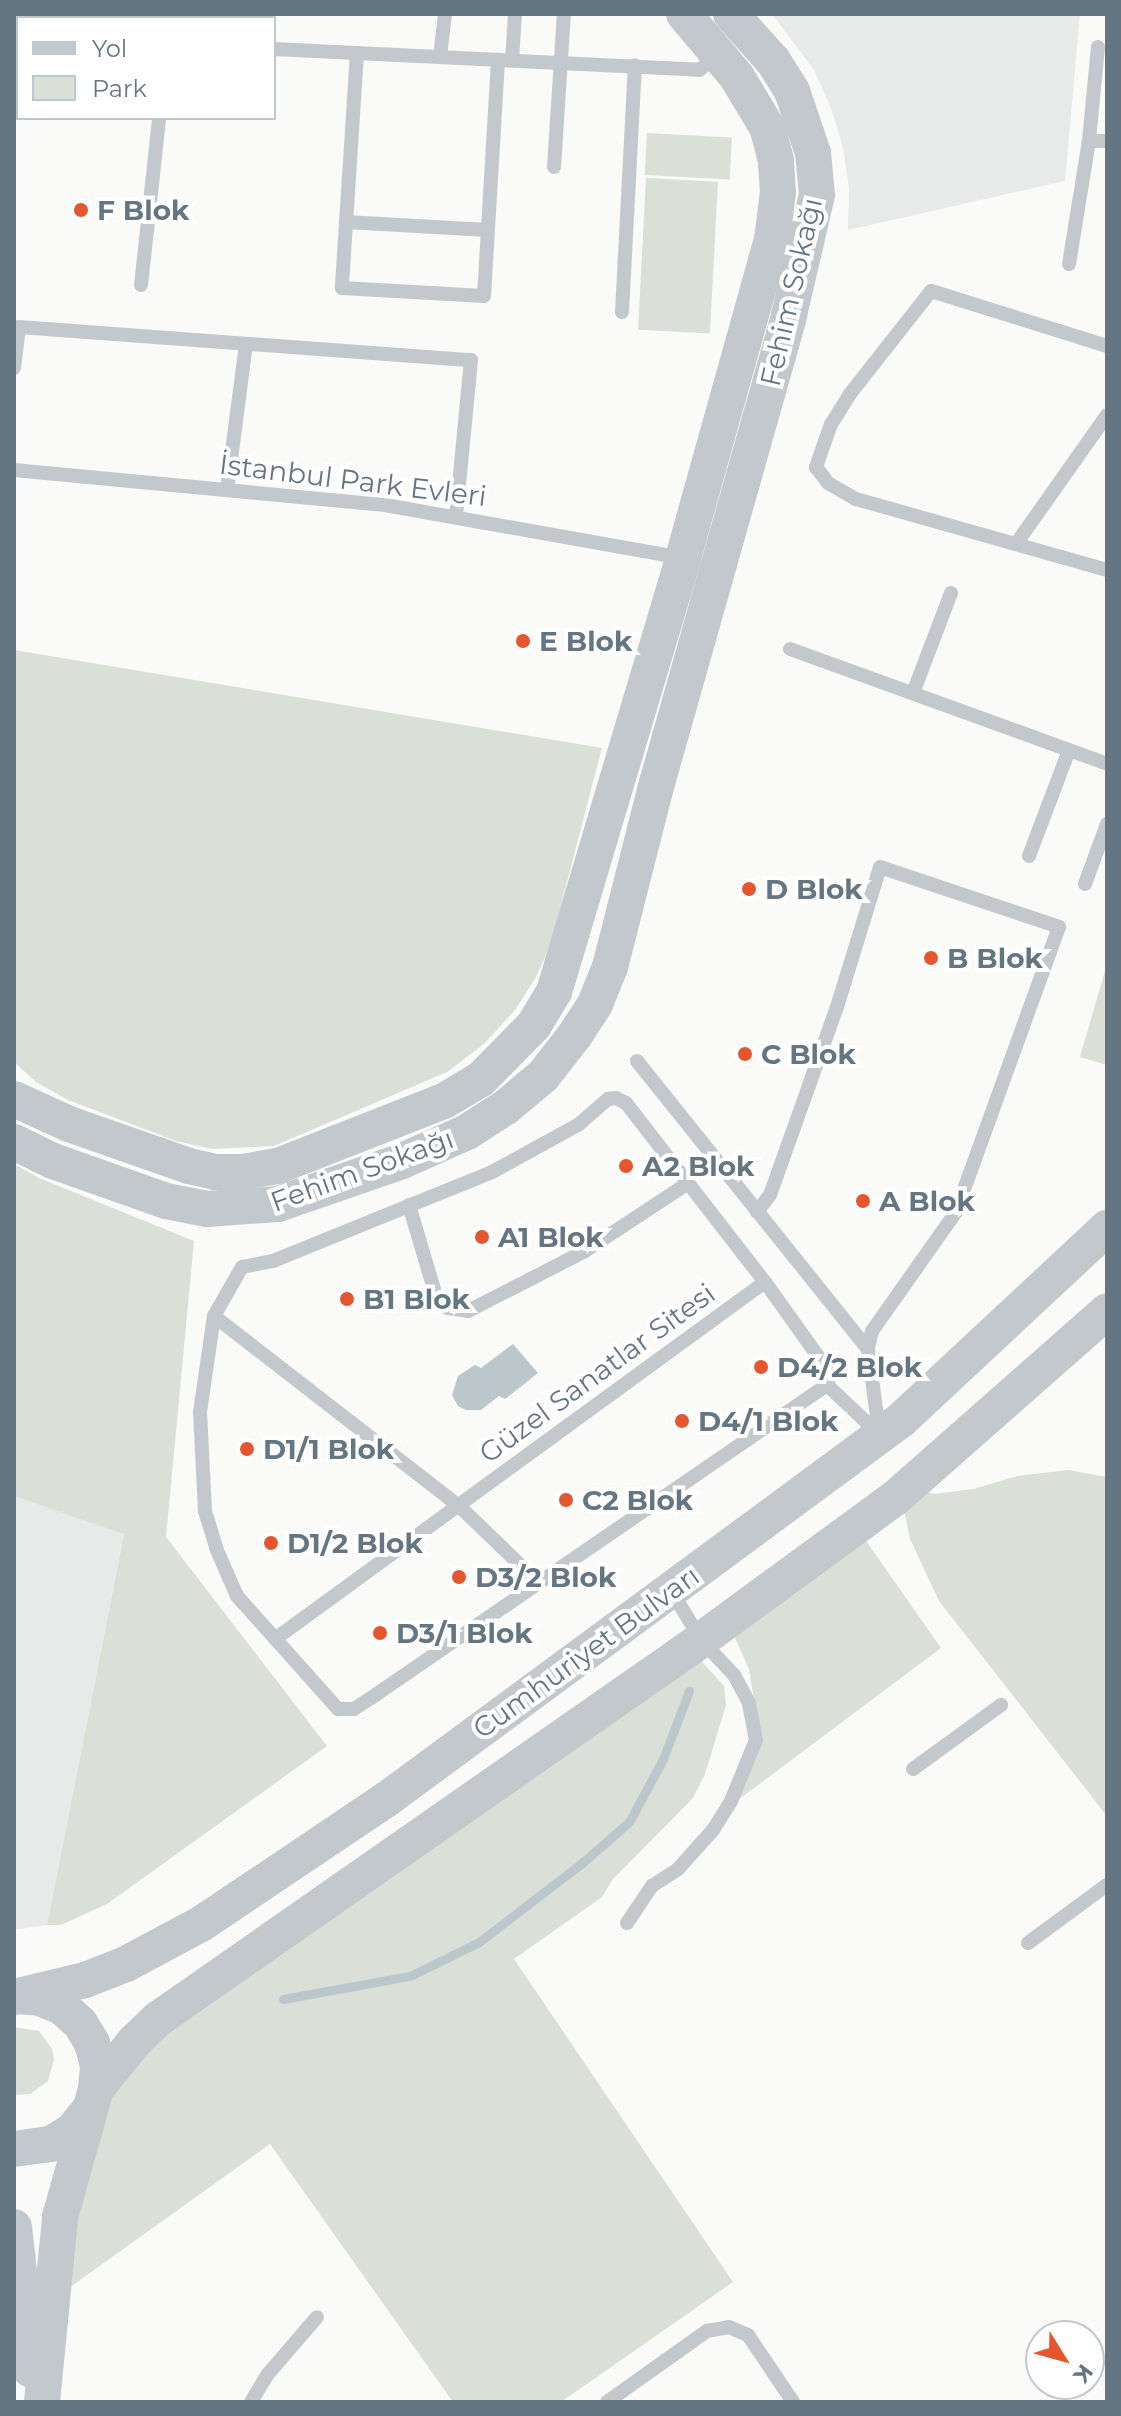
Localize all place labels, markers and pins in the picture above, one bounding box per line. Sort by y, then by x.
place label: F Blok [97,193,189,227]
marker: F Blok [72,201,90,219]
place label: E Blok [539,624,632,658]
marker: E Blok [514,632,532,650]
place label: D Blok [765,872,863,906]
marker: D Blok [740,880,758,898]
place label: B Blok [947,941,1043,975]
marker: B Blok [922,949,940,967]
place label: C Blok [761,1037,856,1071]
marker: C Blok [736,1045,754,1063]
place label: A2 Blok [642,1149,754,1183]
marker: A2 Blok [617,1157,635,1175]
place label: A Blok [879,1184,975,1218]
marker: A Blok [854,1192,872,1210]
place label: A1 Blok [498,1220,604,1254]
marker: A1 Blok [473,1228,491,1246]
place label: B1 Blok [363,1282,470,1316]
marker: B1 Blok [338,1290,356,1308]
place label: D4/2 Blok [777,1350,922,1384]
marker: D4/2 Blok [752,1358,770,1376]
place label: D4/1 Blok [698,1404,838,1438]
marker: D4/1 Blok [673,1412,691,1430]
place label: D1/1 Blok [263,1432,394,1466]
marker: D1/1 Blok [238,1440,256,1458]
place label: C2 Blok [582,1483,693,1517]
marker: C2 Blok [557,1491,575,1509]
place label: D1/2 Blok [287,1526,423,1560]
marker: D1/2 Blok [262,1534,280,1552]
place label: D3/2 Blok [475,1560,616,1594]
marker: D3/2 Blok [450,1568,468,1586]
place label: D3/1 Blok [396,1616,533,1650]
marker: D3/1 Blok [371,1624,389,1642]

